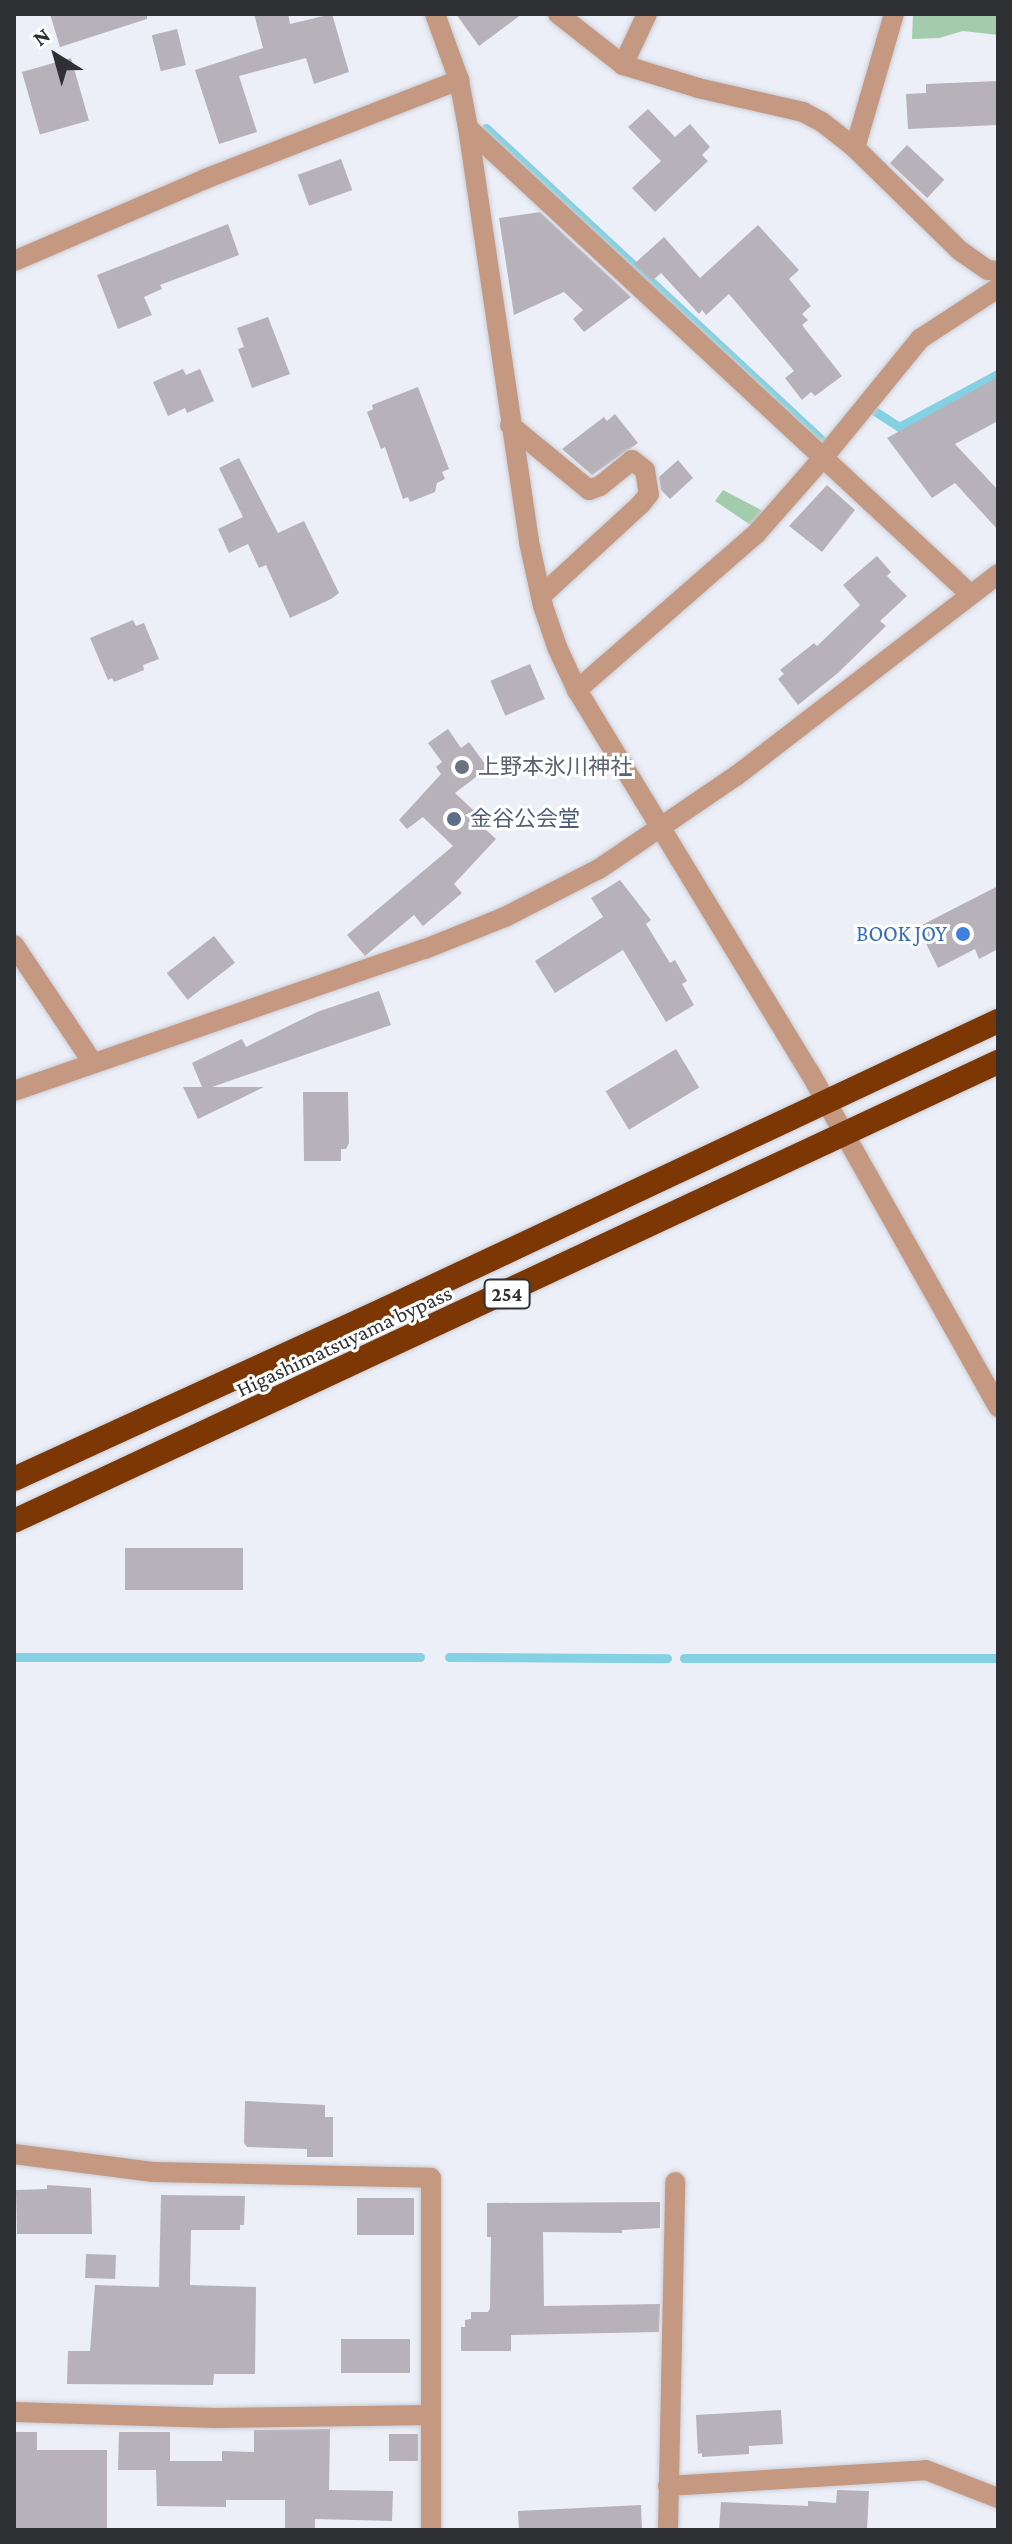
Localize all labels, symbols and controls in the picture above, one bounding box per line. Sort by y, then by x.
north arrow [16,16,96,96]
text: N [28,22,55,51]
place label: 上野本氷川神社 [478,754,632,780]
marker: 上野本氷川神社 [453,758,471,776]
place label: 金谷公会堂 [470,806,580,832]
marker: 金谷公会堂 [445,810,463,828]
place label: BOOK JOY [856,921,947,947]
marker: BOOK JOY [954,925,972,943]
road number: 254 [483,1278,531,1310]
street label: Higashimatsuyama bypass [232,1279,456,1403]

